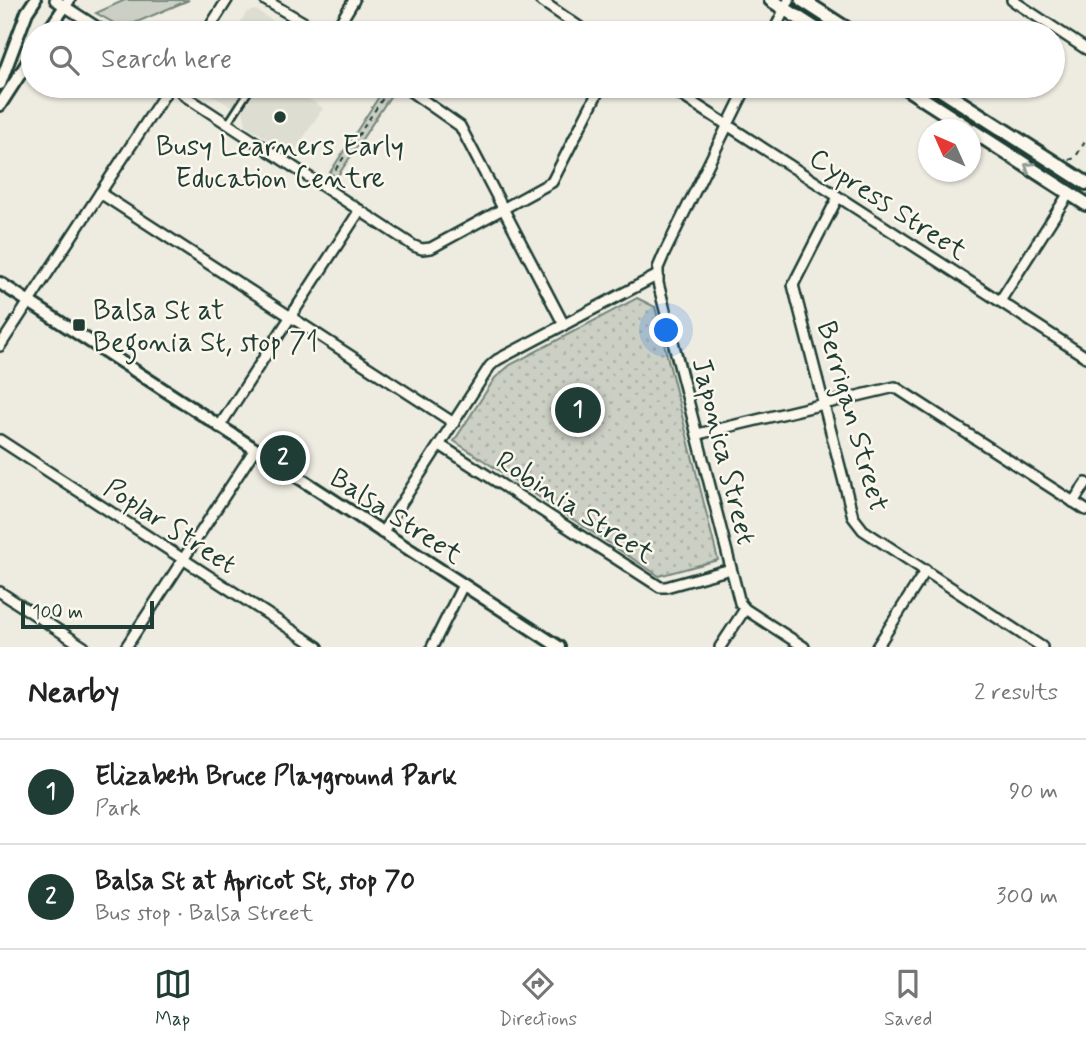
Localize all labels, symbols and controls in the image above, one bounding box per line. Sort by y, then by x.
search box [21,21,1065,98]
icon: search [45,41,83,79]
text: Search here [101,43,232,77]
marker: Busy Learners Early Education Centre [272,109,288,125]
north arrow [918,119,981,182]
place label: Busy Learners Early Education Centre [156,129,404,198]
street label: Cypress Street [802,140,974,270]
one-way arrow [1023,162,1036,175]
place label: Balsa St at Begonia St, stop 71 [93,293,318,365]
your location [649,313,683,347]
marker: Balsa St at Begonia St, stop 71 [71,317,87,333]
street label: Berrigan Street [807,317,896,516]
street label: Japonica Street [681,354,764,549]
pin: 1 [555,384,601,436]
pin: 2 [260,432,306,484]
street label: Robinia Street [488,443,662,574]
street label: Balsa Street [322,460,470,574]
street label: Poplar Street [96,470,243,584]
scale bar [21,598,154,630]
text: 100 m [32,600,83,625]
text: Nearby [28,673,119,712]
text: 2 results [974,678,1058,708]
text: Elizabeth Bruce Playground Park [95,760,457,794]
text: 1 [46,777,56,807]
text: 90 m [1009,777,1058,807]
text: Park [95,794,141,824]
text: Balsa St at Apricot St, stop 70 [95,865,415,899]
text: 2 [45,882,57,912]
text: 300 m [996,882,1058,912]
text: Bus stop · Balsa Street [95,899,313,929]
tab: Map [154,965,192,1032]
tab: Directions [499,965,577,1032]
tab: Saved [884,965,932,1032]

